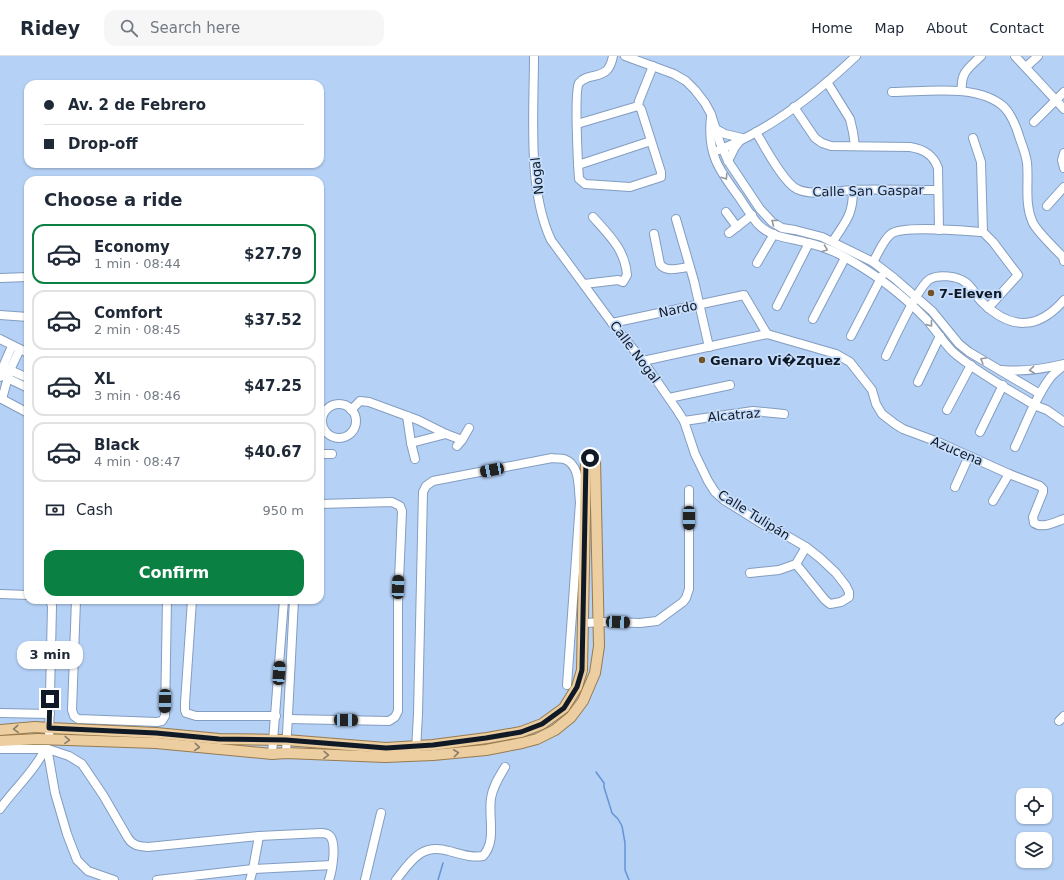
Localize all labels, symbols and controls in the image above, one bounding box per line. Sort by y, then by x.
search box [104,10,384,46]
text: Ridey [20,17,80,39]
icon: search [118,17,140,39]
text: Search here [150,19,240,37]
text: Home [811,20,853,36]
text: Map [875,20,904,36]
text: About [926,20,968,36]
text: Contact [990,20,1044,36]
text: Av. 2 de Febrero [68,96,206,114]
text: Drop-off [68,135,138,153]
street label: Nogal [528,157,546,195]
one-way arrow [720,173,728,180]
street label: Calle San Gaspar [812,183,924,199]
text: Choose a ride [44,189,183,210]
one-way arrow [771,220,778,227]
icon: car [46,236,82,272]
text: Economy [94,238,170,256]
one-way arrow [822,244,829,252]
text: $27.79 [244,245,302,263]
text: 1 min · 08:44 [94,256,181,271]
place label: 7-Eleven [939,286,1002,301]
marker: 7-Eleven [926,288,936,298]
street label: Nardo [657,298,699,320]
icon: car [46,302,82,338]
text: Comfort [94,304,162,322]
text: $37.52 [244,311,302,329]
street label: Calle Nogal [607,318,663,386]
one-way arrow [925,320,932,327]
text: 2 min · 08:45 [94,322,181,337]
place label: Genaro Vi�Zquez [710,353,841,368]
marker: Genaro Vi�Zquez [697,355,707,365]
one-way arrow [980,357,987,364]
one-way arrow [1029,366,1035,375]
icon: car [46,368,82,404]
text: XL [94,370,115,388]
text: $47.25 [244,377,302,395]
text: 3 min · 08:46 [94,388,181,403]
street label: Alcatraz [707,405,761,425]
street label: Azucena [929,433,985,469]
icon: car [46,434,82,470]
text: Black [94,436,140,454]
text: $40.67 [244,443,302,461]
route start [581,449,599,467]
text: 4 min · 08:47 [94,454,181,469]
car [479,462,505,478]
street label: Calle Tulipán [715,487,793,543]
icon: cash [44,499,66,521]
text: Cash [76,501,113,519]
text: 950 m [262,503,304,518]
car [683,506,695,530]
button: Confirm [44,550,304,596]
car [392,575,404,599]
car [606,615,630,629]
callout: 3 min [17,641,83,669]
text: 3 min [30,647,70,662]
car [272,661,286,685]
car [159,689,171,713]
route end [41,690,59,708]
car [334,714,358,726]
one-way arrow [13,724,19,733]
one-way arrow [64,736,70,744]
one-way arrow [194,742,200,751]
one-way arrow [453,749,459,758]
one-way arrow [323,750,329,759]
map controls [1016,788,1052,868]
button: locate [1016,788,1052,824]
button: layers [1016,832,1052,868]

